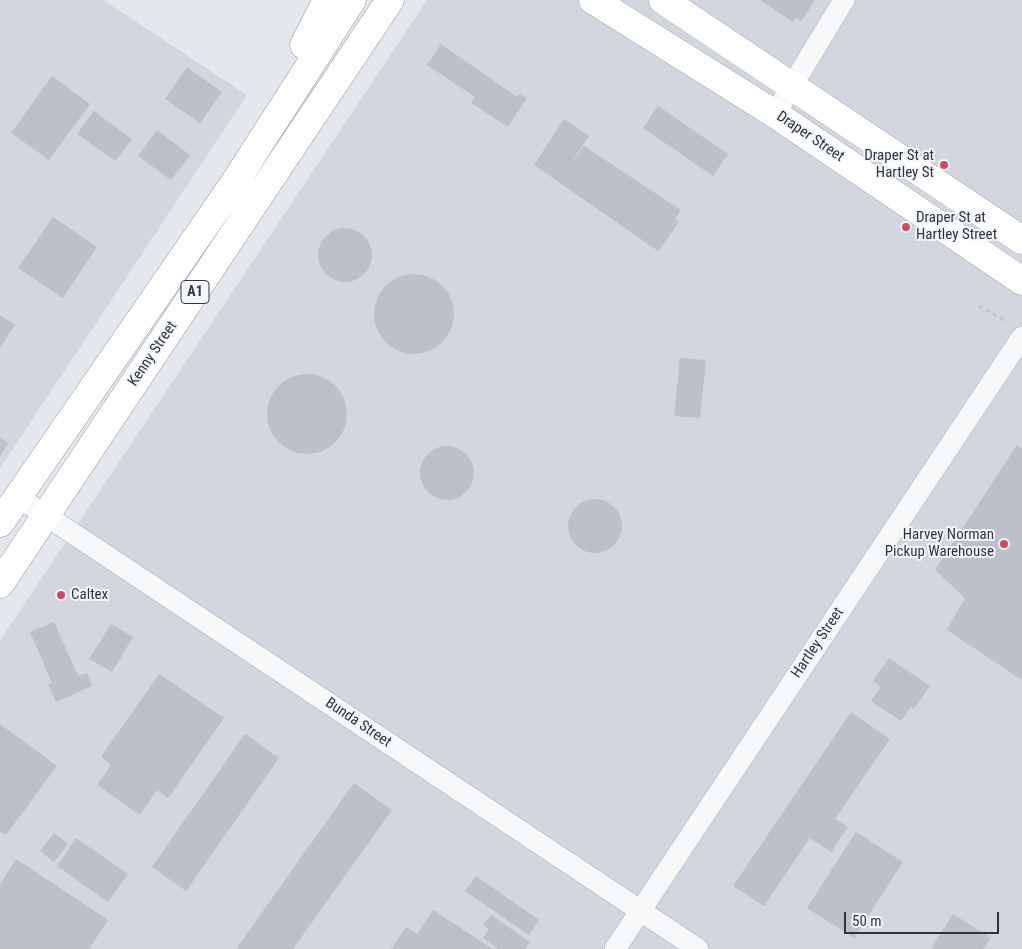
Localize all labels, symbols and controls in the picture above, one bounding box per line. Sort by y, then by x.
street label: Draper Street [773,108,847,166]
place label: Draper St at Hartley St [864,147,934,182]
marker: Draper St at Hartley St [938,159,950,171]
place label: Draper St at Hartley Street [916,209,997,244]
marker: Draper St at Hartley Street [900,221,912,233]
road number: A1 [181,280,209,304]
street label: Kenny Street [125,318,181,390]
place label: Harvey Norman Pickup Warehouse [885,526,994,561]
marker: Harvey Norman Pickup Warehouse [998,538,1010,550]
place label: Caltex [71,586,108,604]
marker: Caltex [55,589,67,601]
street label: Hartley Street [788,604,848,682]
street label: Bunda Street [321,694,395,752]
scale bar [847,902,1002,934]
text: 50 m [852,912,882,930]

